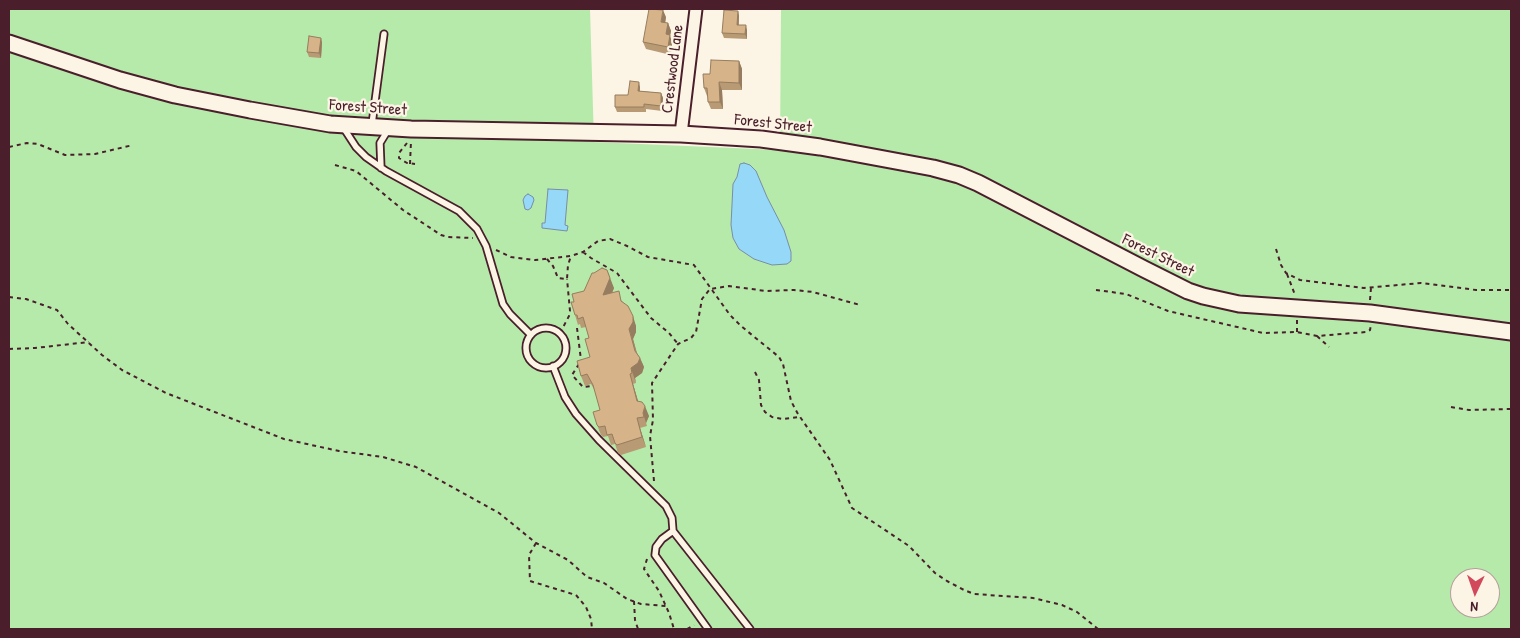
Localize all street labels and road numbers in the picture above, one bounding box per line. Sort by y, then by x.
street label: Crestwood Lane [658,24,688,114]
street label: Forest Street [329,96,407,120]
street label: Forest Street [733,110,813,138]
street label: Forest Street [1119,230,1197,282]

